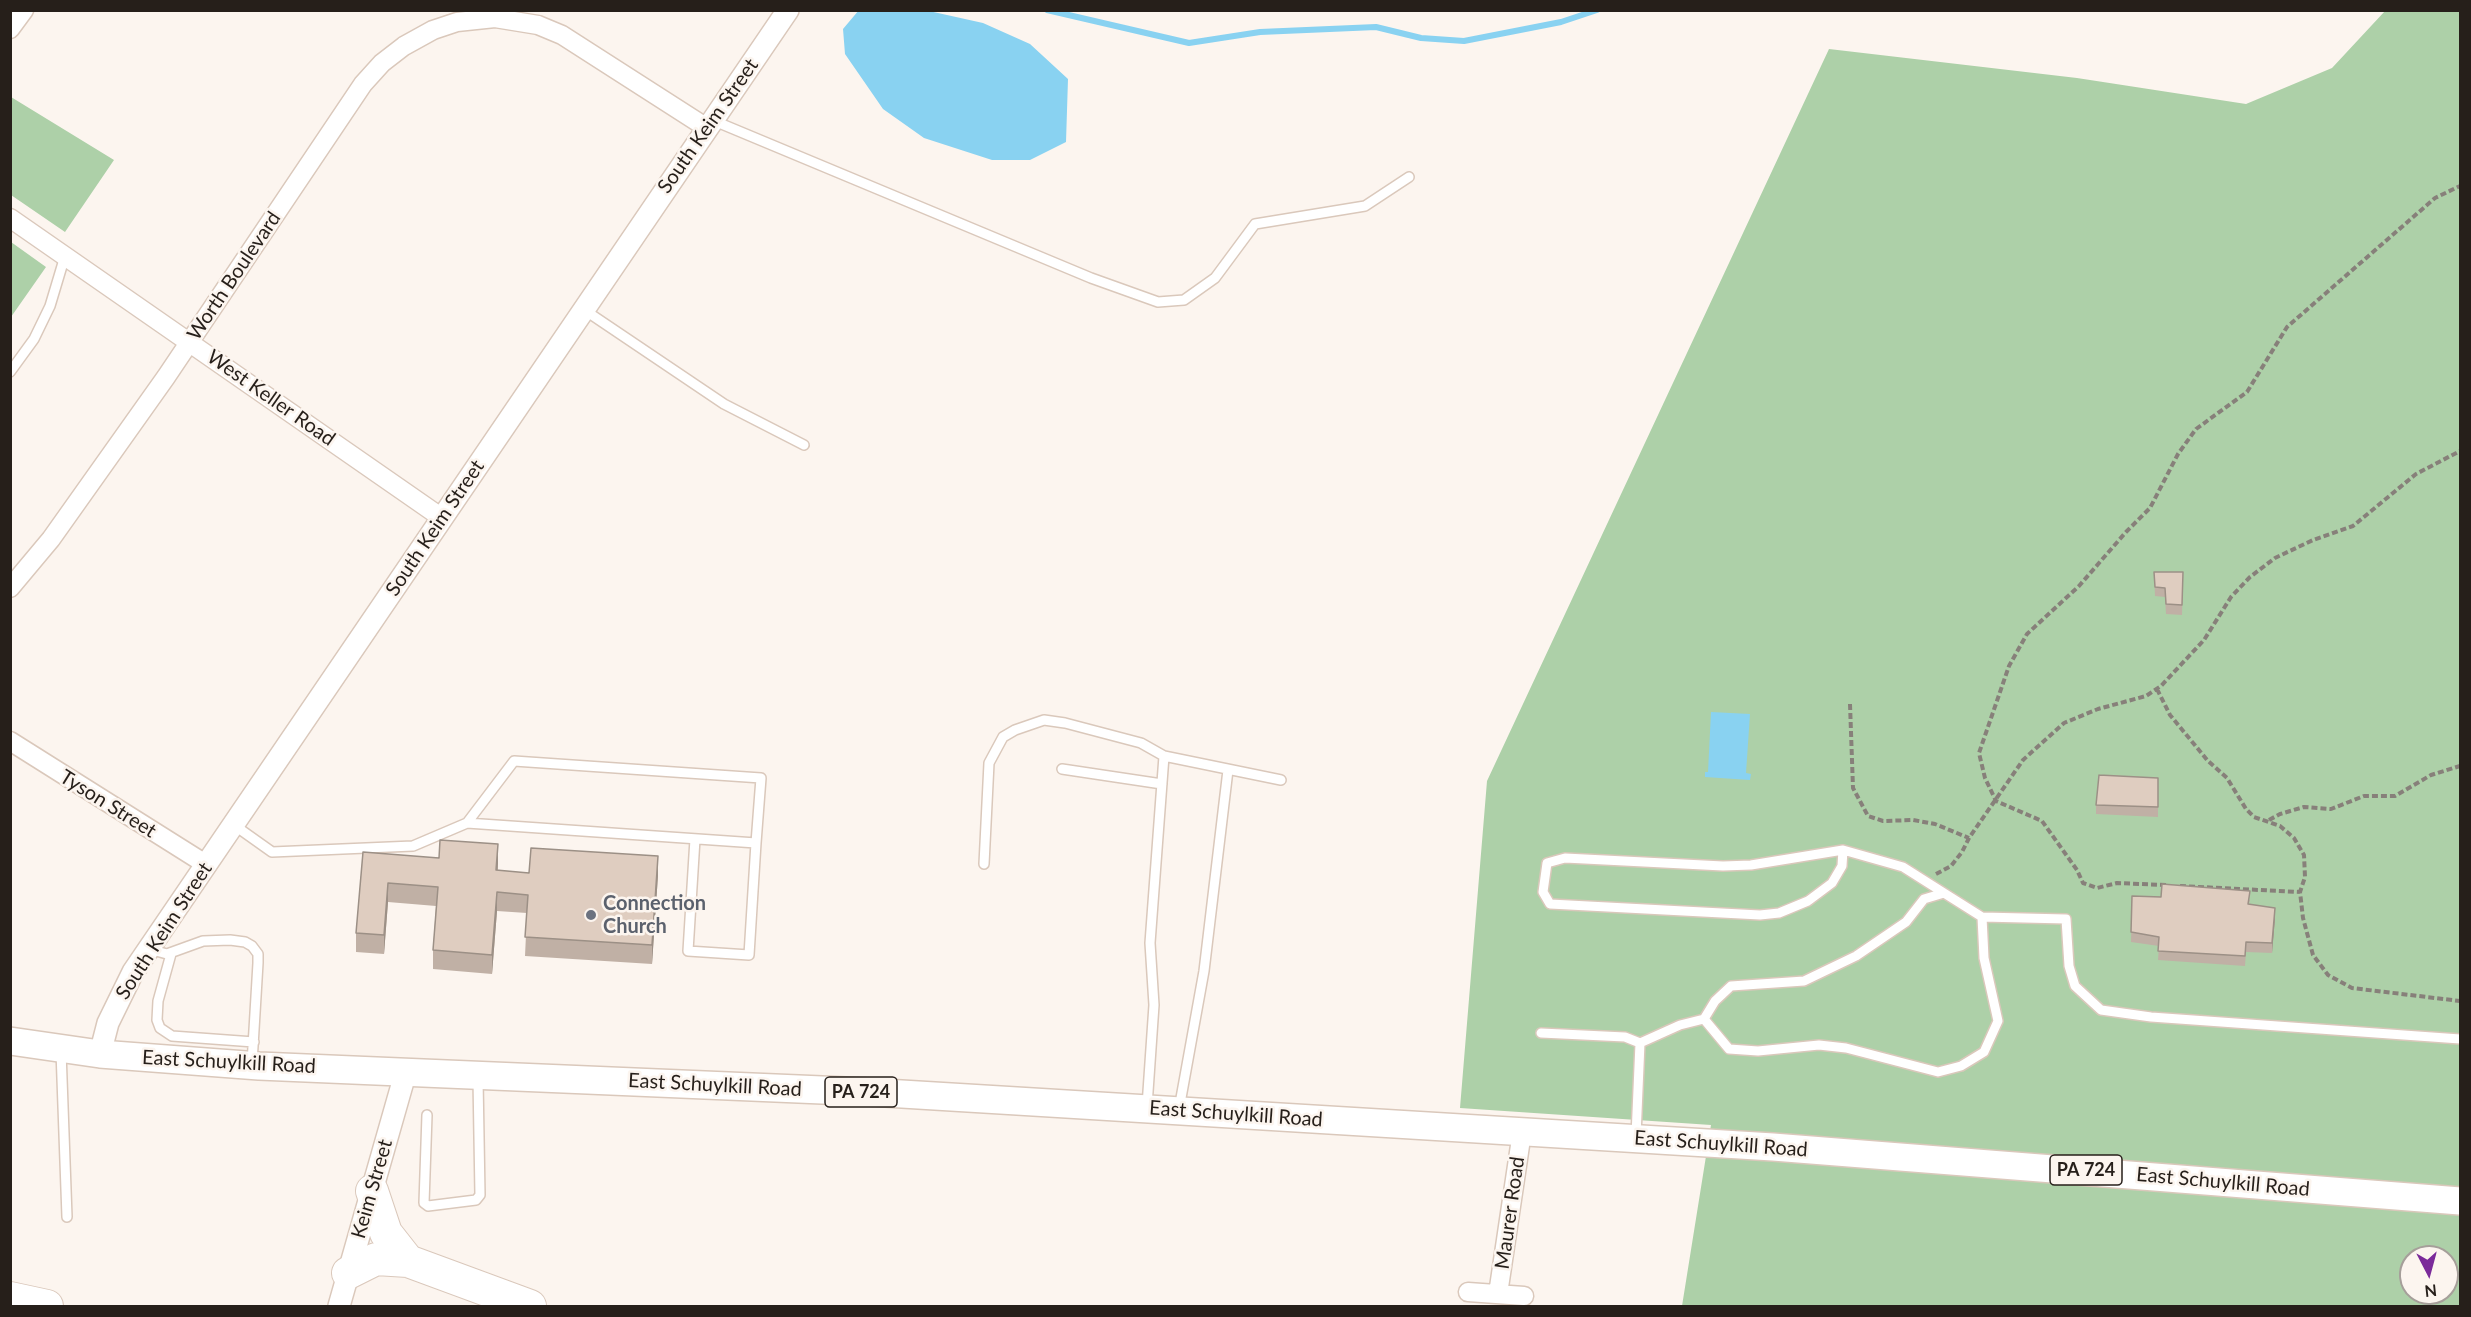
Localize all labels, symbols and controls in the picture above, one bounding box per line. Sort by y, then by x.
street label: South Keim Street [653,54,763,198]
street label: Worth Boulevard [182,207,286,345]
street label: West Keller Road [202,345,340,451]
street label: South Keim Street [381,455,489,601]
street label: Tyson Street [55,765,161,843]
street label: South Keim Street [111,858,217,1004]
place label: Connection Church [603,892,706,939]
marker: Connection Church [584,908,598,922]
street label: East Schuylkill Road [142,1045,316,1079]
street label: East Schuylkill Road [628,1068,802,1102]
road number: PA 724 [825,1077,897,1107]
street label: East Schuylkill Road [1148,1096,1324,1132]
street label: East Schuylkill Road [1633,1126,1809,1162]
street label: Keim Street [346,1137,398,1241]
street label: Maurer Road [1490,1155,1530,1271]
road number: PA 724 [2050,1155,2122,1185]
street label: East Schuylkill Road [2135,1162,2311,1202]
north arrow [2399,1245,2459,1305]
text: N [2424,1281,2438,1302]

